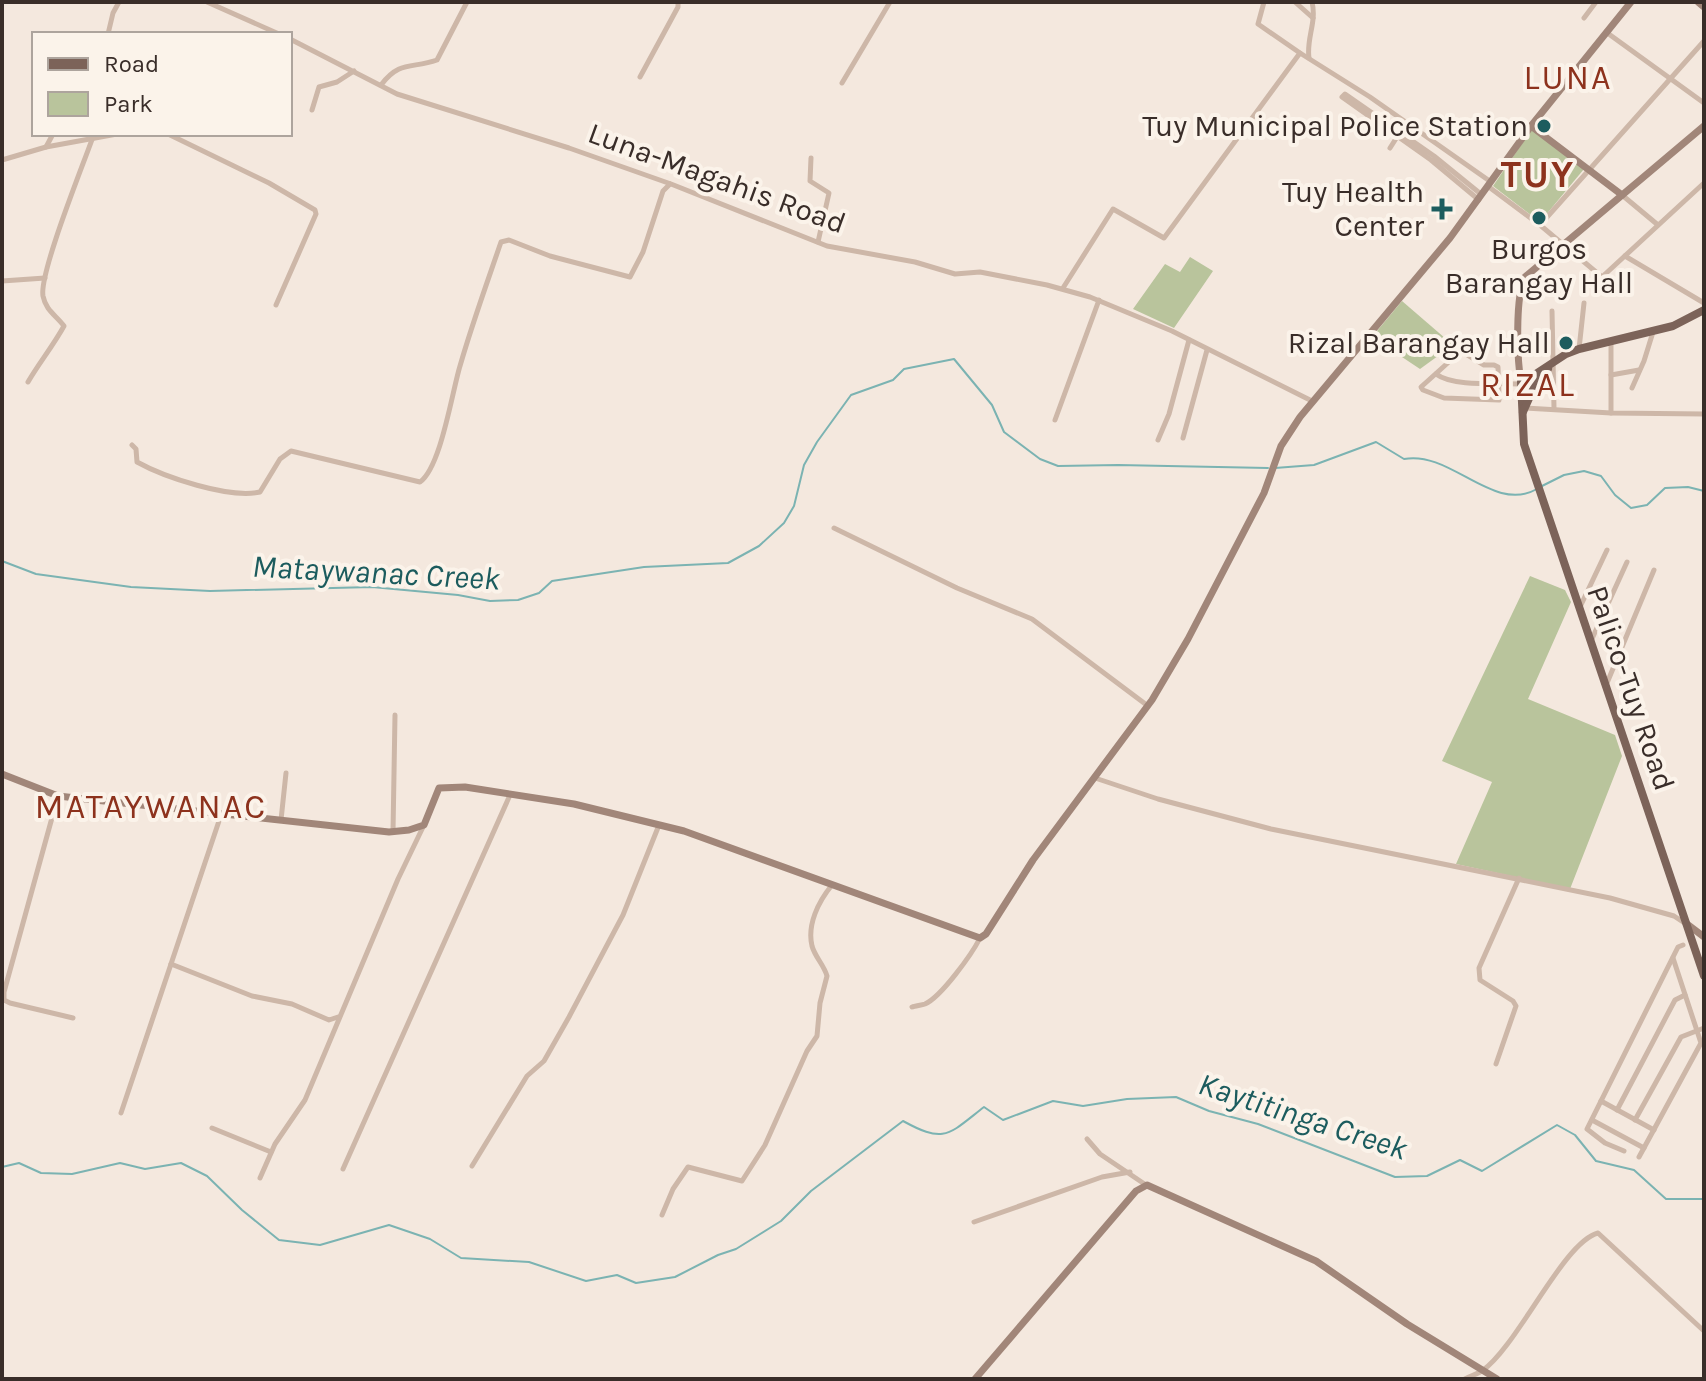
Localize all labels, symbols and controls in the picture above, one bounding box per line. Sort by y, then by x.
legend [32,32,292,136]
text: Road [104,50,159,78]
district label: LUNA [1524,58,1612,98]
text: Park [104,90,153,118]
place label: Tuy Municipal Police Station [1142,108,1528,144]
street label: Luna-Magahis Road [583,115,851,241]
marker: Tuy Municipal Police Station [1535,117,1553,135]
district label: TUY [1501,152,1575,197]
place label: Tuy Health Center [1282,174,1424,244]
marker: Tuy Health Center [1431,198,1453,220]
marker: Burgos Barangay Hall [1530,209,1548,227]
place label: Burgos Barangay Hall [1445,231,1633,301]
place label: Rizal Barangay Hall [1288,325,1550,361]
marker: Rizal Barangay Hall [1557,334,1575,352]
district label: RIZAL [1480,365,1576,405]
water label: Mataywanac Creek [251,548,502,598]
street label: Palico-Tuy Road [1579,581,1683,795]
district label: MATAYWANAC [35,787,267,827]
water label: Kaytitinga Creek [1194,1065,1413,1168]

